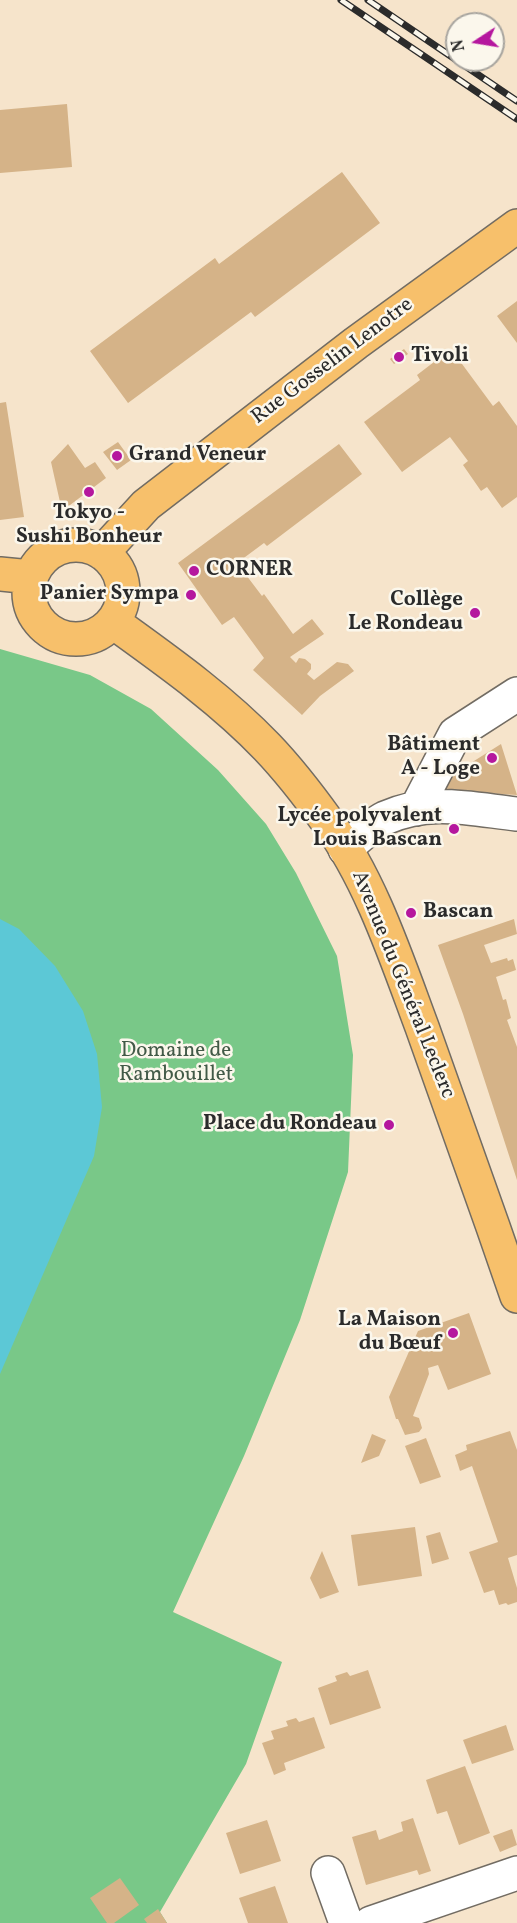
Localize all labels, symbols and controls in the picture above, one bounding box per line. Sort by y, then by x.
north arrow [445,12,505,72]
text: N [447,37,471,53]
street label: Rue Gosselin Lenotre [247,293,419,431]
place label: Tivoli [411,344,469,370]
marker: Tivoli [392,350,406,364]
place label: Grand Veneur [129,443,266,469]
marker: Grand Veneur [110,449,124,463]
marker: Tokyo - Sushi Bonheur [82,485,96,499]
place label: Tokyo - Sushi Bonheur [16,501,162,551]
place label: CORNER [206,558,293,584]
marker: CORNER [187,564,201,578]
place label: Panier Sympa [40,582,179,608]
marker: Panier Sympa [184,588,198,602]
place label: Collège Le Rondeau [348,588,463,638]
marker: Collège Le Rondeau [468,606,482,620]
place label: Bâtiment A - Loge [387,733,480,783]
marker: Bâtiment A - Loge [485,751,499,765]
place label: Lycée polyvalent Louis Bascan [277,804,442,854]
marker: Lycée polyvalent Louis Bascan [447,822,461,836]
street label: Avenue du Général Leclerc [345,867,459,1103]
place label: Bascan [423,900,493,926]
marker: Bascan [404,906,418,920]
park label: Domaine de Rambouillet [119,1039,233,1089]
place label: Place du Rondeau [203,1112,377,1138]
marker: Place du Rondeau [382,1118,396,1132]
place label: La Maison du Bœuf [338,1308,441,1358]
marker: La Maison du Bœuf [446,1326,460,1340]

